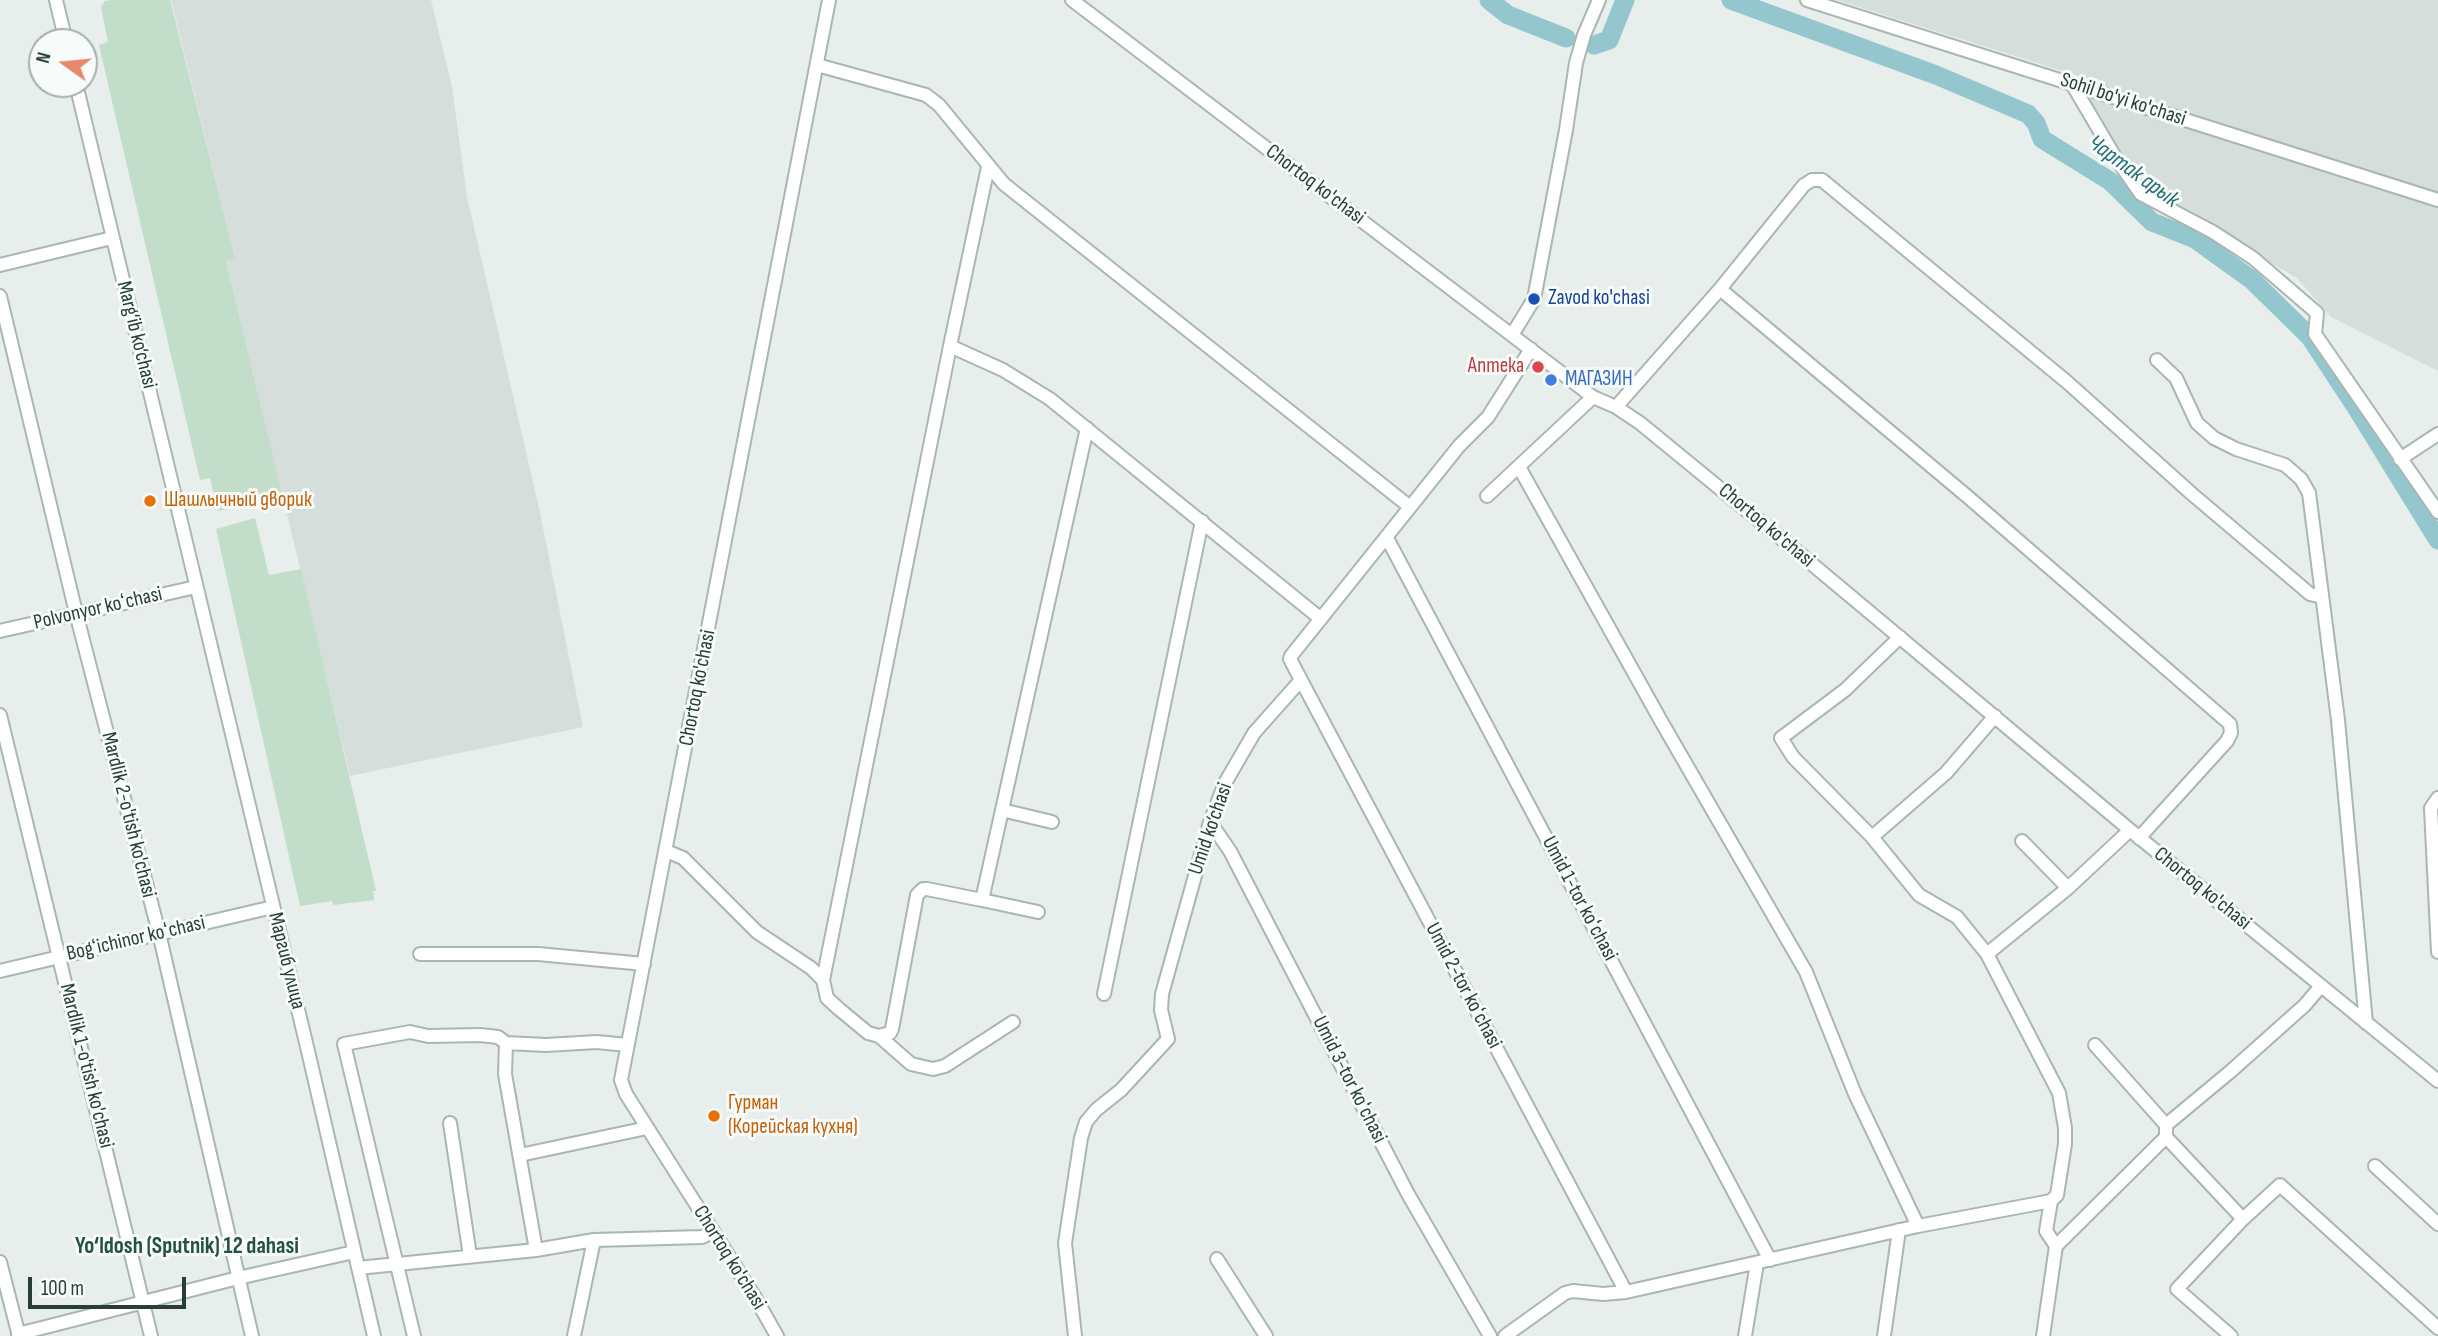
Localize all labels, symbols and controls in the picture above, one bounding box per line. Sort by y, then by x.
north arrow [28,28,98,98]
text: N [32,50,57,66]
street label: Sohil bo'yi ko'chasi [2057,68,2189,132]
water label: Чартак арык [2082,130,2184,214]
street label: Chortoq ko'chasi [1260,139,1370,231]
street label: Marg‘ib ko‘chasi [110,279,162,391]
place label: Zavod ko'chasi [1548,286,1650,312]
marker: Zavod ko'chasi [1526,291,1542,307]
place label: Аптека [1468,354,1524,380]
marker: Аптека [1530,359,1546,375]
place label: МАГАЗИН [1565,367,1633,393]
marker: МАГАЗИН [1543,372,1559,388]
street label: Chortoq ko'chasi [1713,478,1819,574]
place label: Шашлычный дворик [164,488,312,514]
marker: Шашлычный дворик [142,493,158,509]
street label: Polvonyor koʻchasi [31,582,165,636]
street label: Chortoq ko'chasi [674,628,722,748]
street label: Mardlik 2-o'tish ko'chasi [95,730,161,900]
street label: Umid ko‘chasi [1184,780,1238,878]
street label: Umid 1-tor koʻchasi [1536,832,1622,966]
street label: Chortoq ko'chasi [2148,842,2256,936]
street label: Маргиб улица [262,910,310,1012]
street label: Bogʻichinor koʻchasi [64,911,208,967]
street label: Umid 2-tor koʻchasi [1419,919,1507,1053]
street label: Mardlik 1-o'tish ko'chasi [53,981,119,1151]
street label: Umid 3-tor koʻchasi [1306,1012,1392,1148]
place label: Гурман (Корейская кухня) [728,1091,858,1141]
marker: Гурман (Корейская кухня) [706,1108,722,1124]
street label: Chortoq ko'chasi [687,1201,771,1315]
district label: Yo‘ldosh (Sputnik) 12 dahasi [75,1233,299,1261]
scale bar [32,1262,189,1306]
text: 100 m [41,1276,84,1301]

